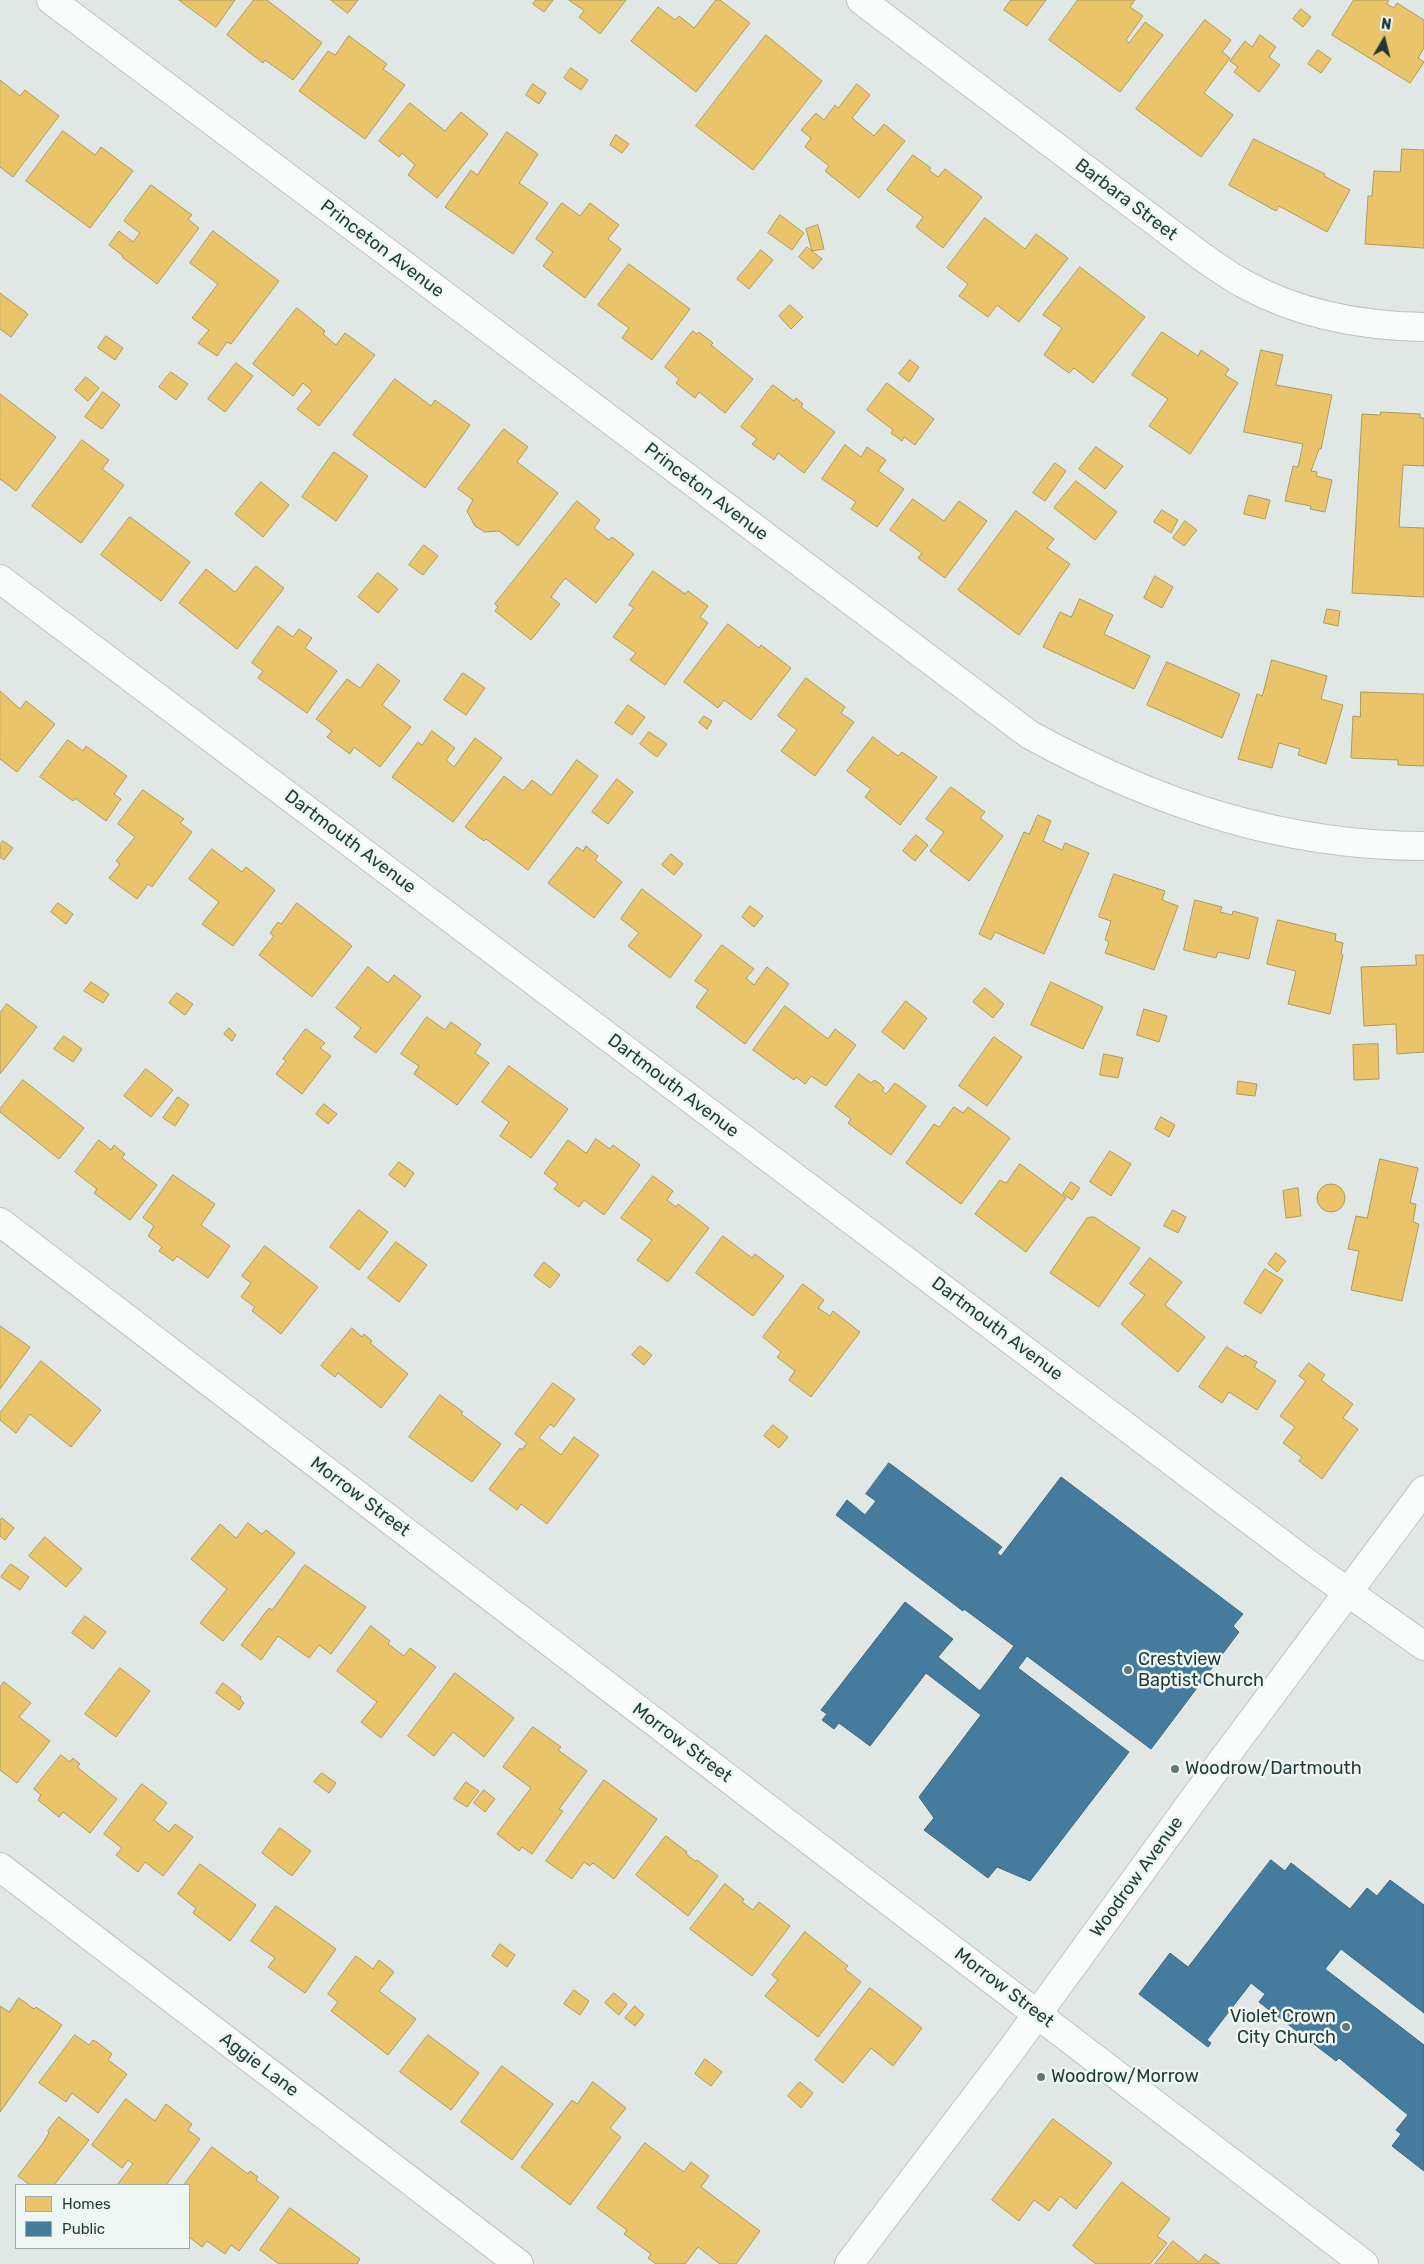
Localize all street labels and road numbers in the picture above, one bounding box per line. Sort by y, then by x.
street label: Barbara Street [1071,155,1181,245]
street label: Princeton Avenue [316,195,448,303]
street label: Princeton Avenue [640,438,772,546]
street label: Dartmouth Avenue [280,786,420,898]
street label: Dartmouth Avenue [603,1030,743,1142]
street label: Dartmouth Avenue [927,1273,1067,1385]
street label: Morrow Street [306,1453,414,1541]
street label: Morrow Street [628,1699,736,1787]
street label: Woodrow Avenue [1086,1812,1188,1942]
street label: Morrow Street [950,1944,1058,2032]
street label: Aggie Lane [215,2028,303,2102]

